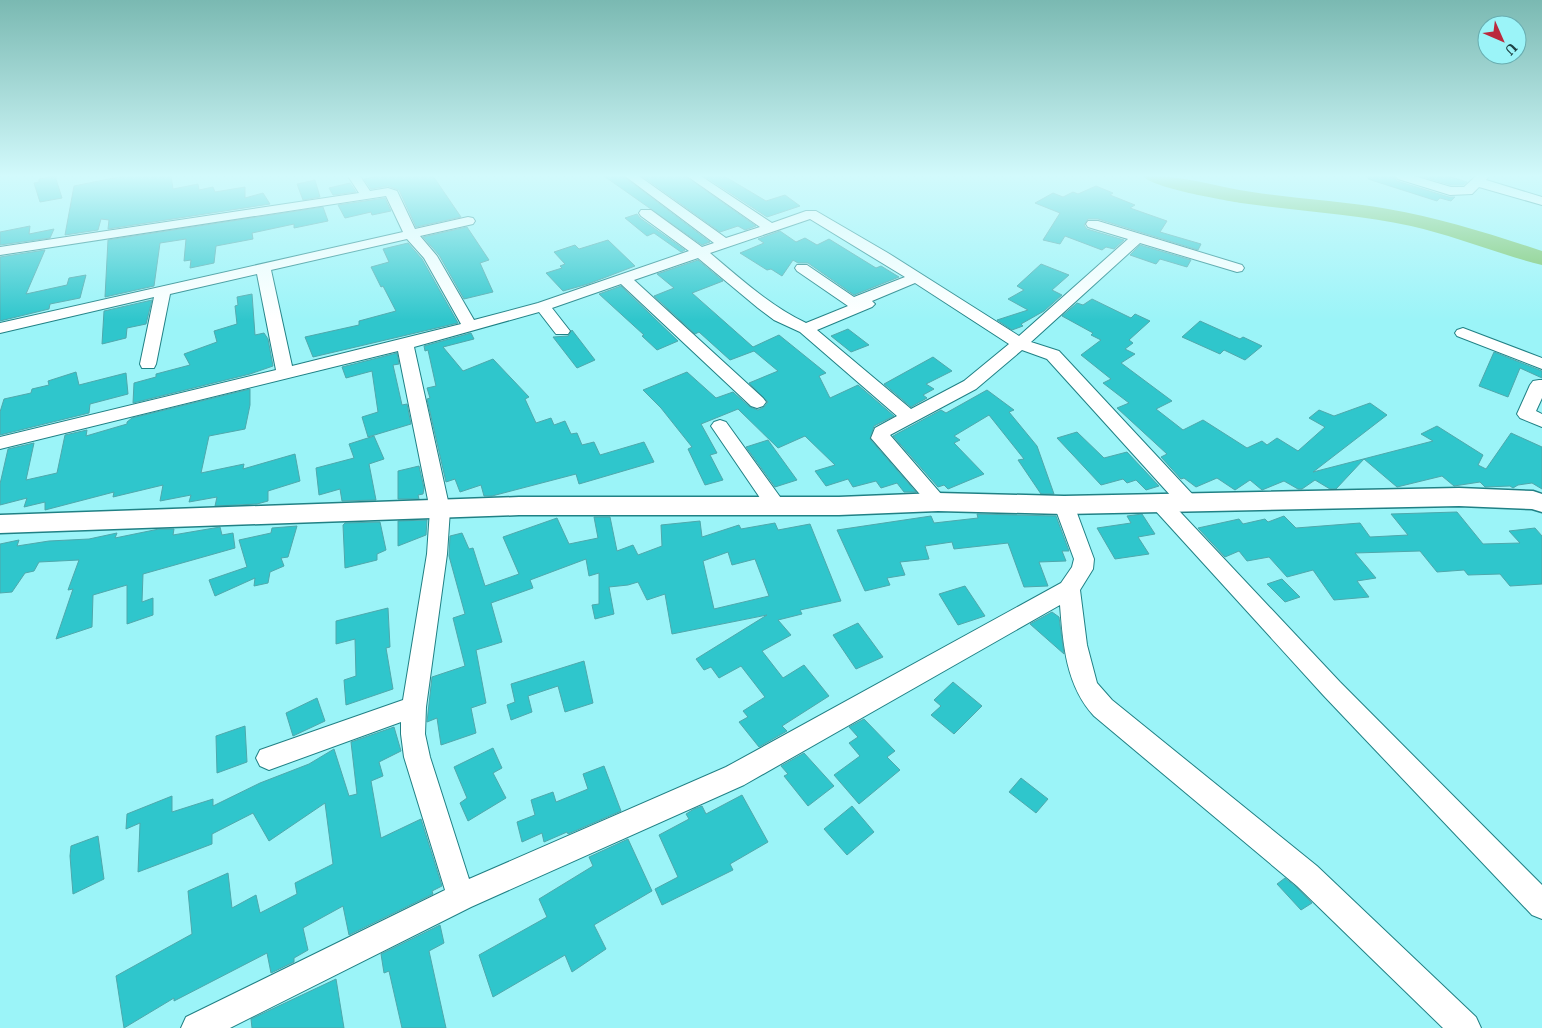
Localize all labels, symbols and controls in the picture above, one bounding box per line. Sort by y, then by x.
north arrow [1477,15,1527,65]
text: U [1501,39,1521,60]

